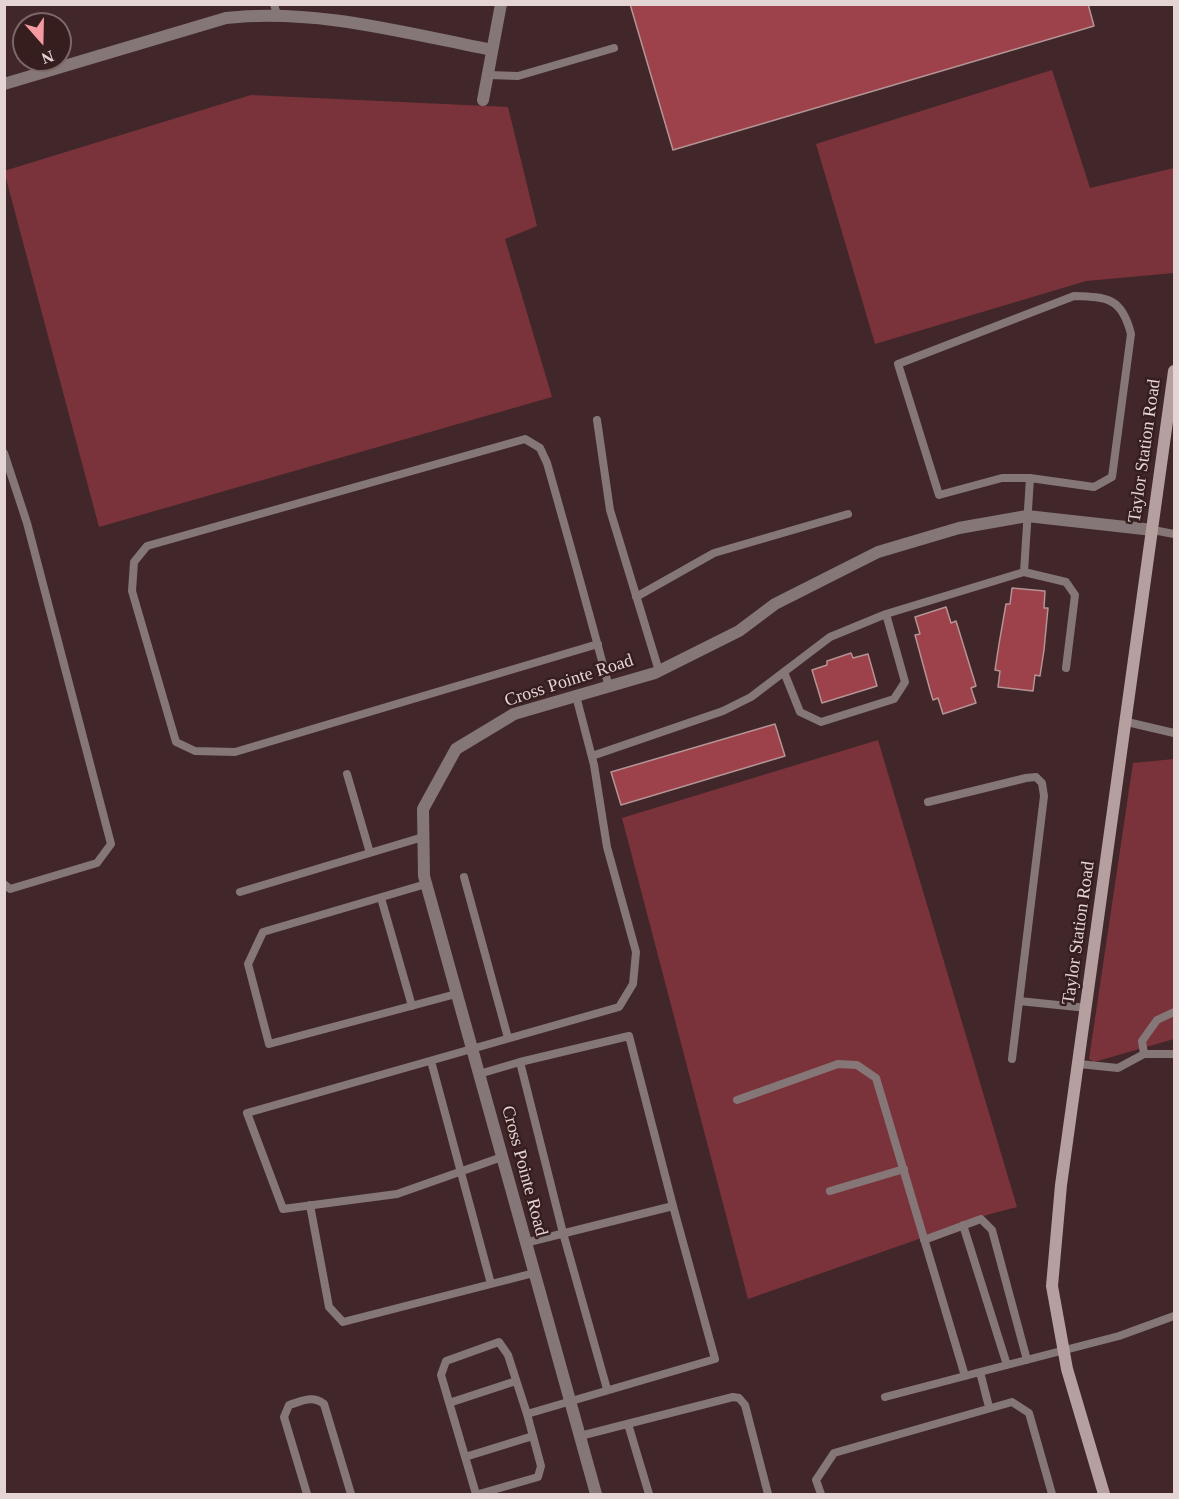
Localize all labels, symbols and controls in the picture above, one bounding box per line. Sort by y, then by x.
north arrow [12,12,72,72]
text: N [39,48,56,67]
street label: Taylor Station Road [1124,378,1166,524]
street label: Cross Pointe Road [502,650,636,712]
street label: Taylor Station Road [1058,860,1100,1006]
street label: Cross Pointe Road [496,1103,552,1239]

